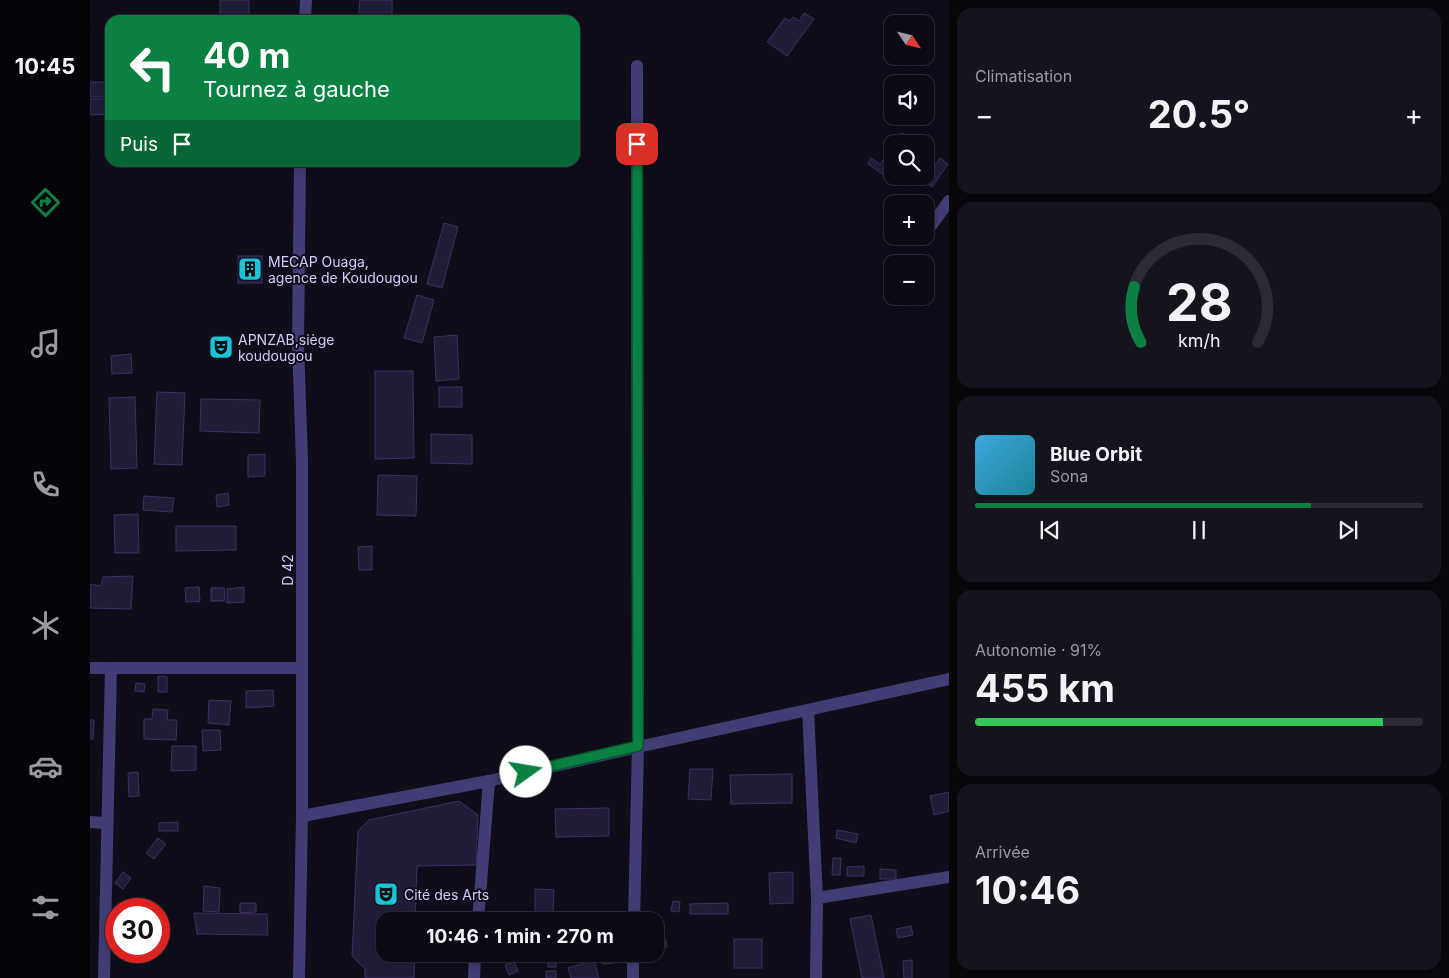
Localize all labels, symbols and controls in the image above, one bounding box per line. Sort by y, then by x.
north arrow [884,15,934,65]
map controls [884,15,934,305]
text: 40 m [203,34,291,76]
icon: left [120,35,185,100]
text: 10:45 [15,53,75,79]
text: Climatisation [975,66,1072,86]
button: sound [884,75,934,125]
text: Tournez à gauche [203,76,390,102]
text: 20.5° [1148,91,1250,137]
text: − [975,98,994,132]
text: + [1404,98,1423,132]
pin [616,123,658,165]
icon: arrive [168,130,196,158]
icon: arrive [623,130,651,158]
text: Puis [120,133,158,156]
button: search [884,135,934,185]
icon: directions [28,185,63,220]
button: + [884,195,934,245]
place label: MECAP Ouaga, agence de Koudougou [268,253,418,286]
button: − [884,255,934,305]
building icon: MECAP Ouaga, agence de Koudougou [237,256,263,282]
text: 28 [1166,271,1232,334]
icon: music [28,326,63,361]
text: km/h [1178,330,1220,351]
place label: APNZAB,siège koudougou [238,331,335,364]
theatre icon: APNZAB,siège koudougou [208,334,234,360]
text: Blue Orbit [1050,443,1142,466]
text: Sona [1050,466,1088,486]
icon: phone [28,467,63,502]
icon: previous [1036,516,1064,544]
icon: pause [1185,516,1213,544]
icon: next [1334,516,1362,544]
street label: D 42 [279,554,296,586]
icon: climate [28,608,63,643]
text: Autonomie · 91% [975,640,1102,660]
text: 455 km [975,665,1115,711]
position arrow [499,745,551,797]
icon: car [28,749,63,784]
text: Arrivée [975,842,1030,862]
text: 10:46 [975,867,1080,913]
theatre icon: Cité des Arts [373,881,399,907]
place label: Cité des Arts [404,886,489,903]
icon: filters [28,890,63,925]
speed limit sign: 30 [105,898,170,963]
text: 10:46 · 1 min · 270 m [426,925,614,948]

